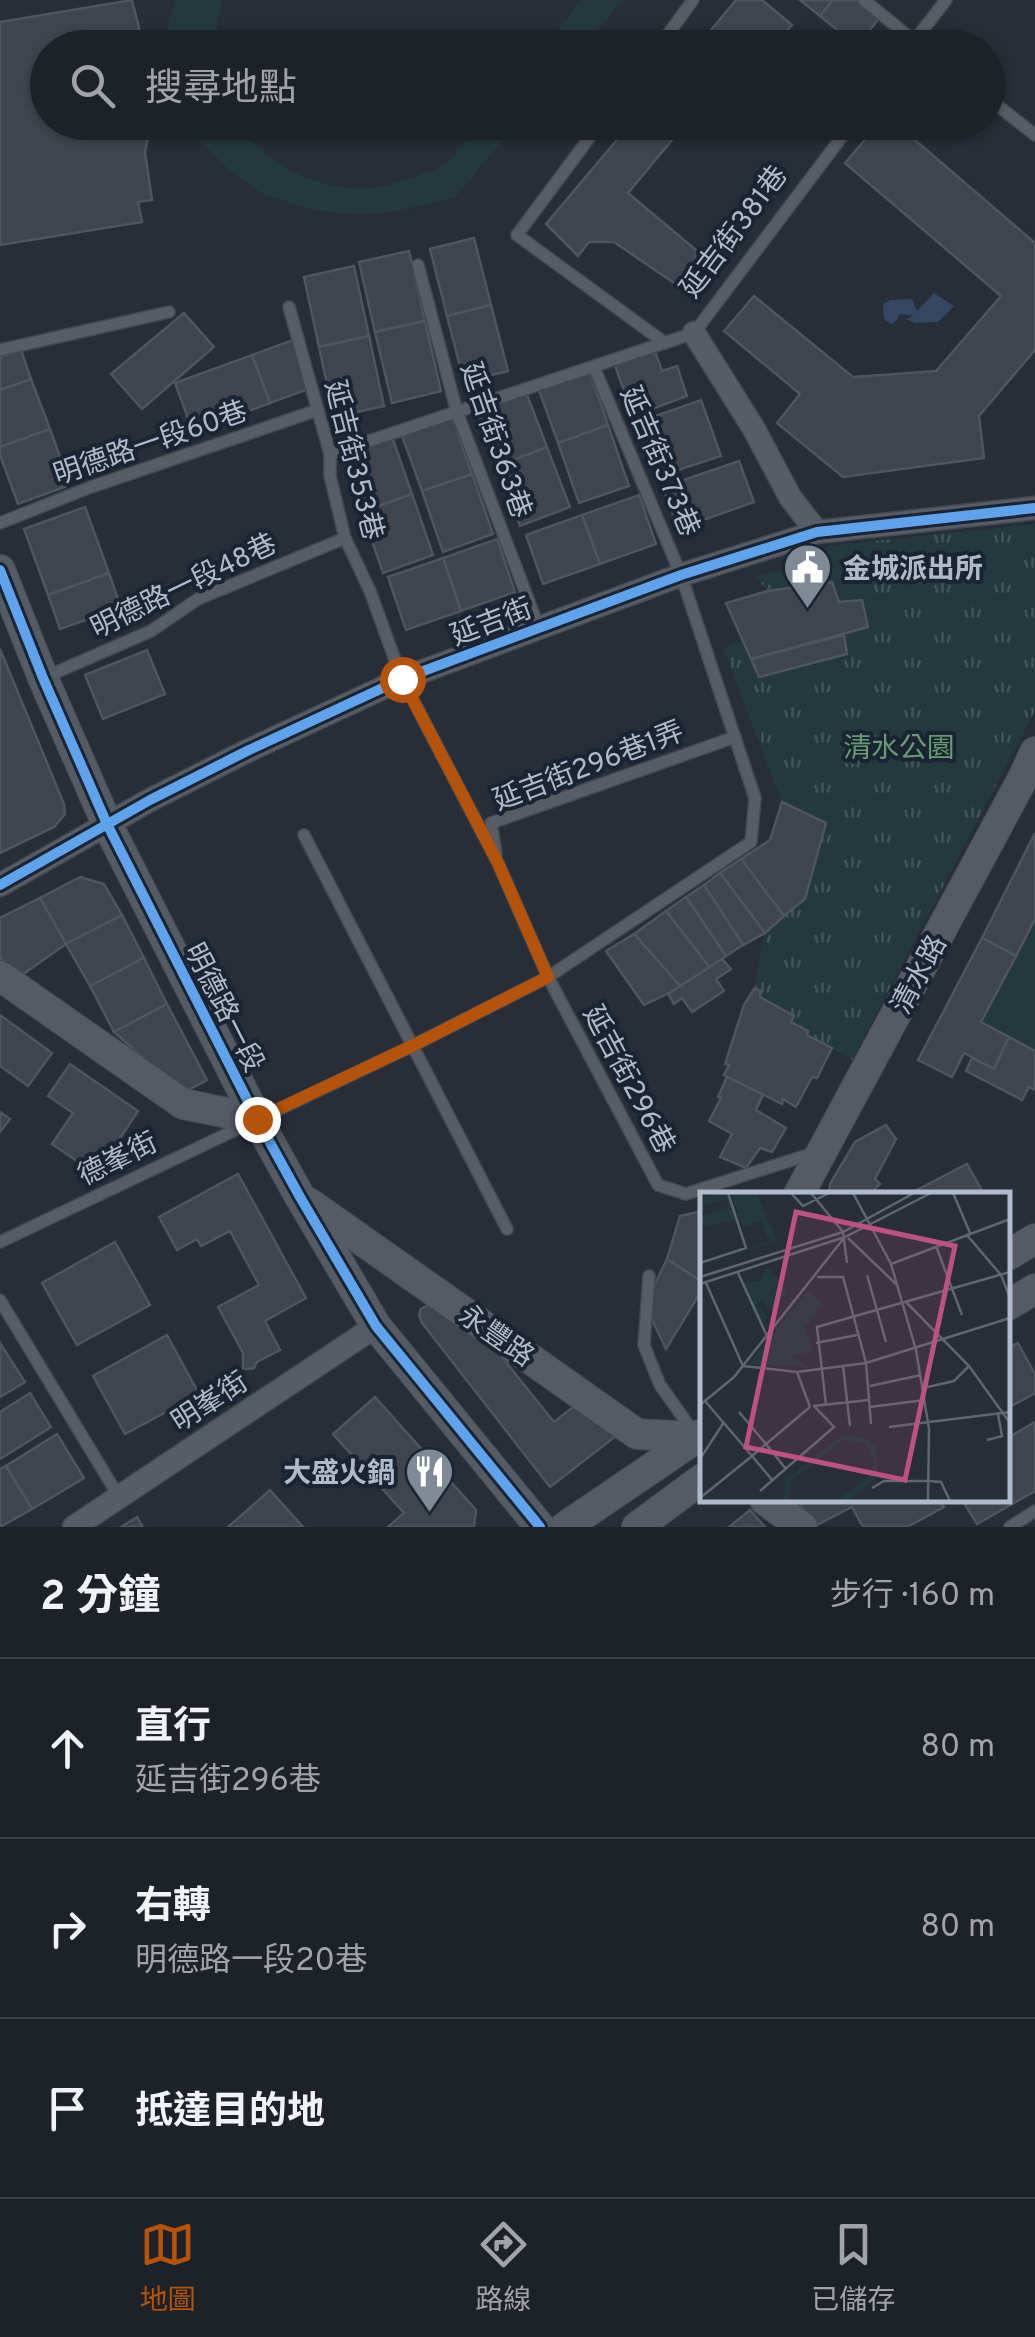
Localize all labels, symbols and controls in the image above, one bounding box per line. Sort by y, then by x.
search box [30,30,1005,140]
icon: search [65,58,120,113]
text: 搜尋地點 [145,66,297,115]
street label: 延吉街381巷 [674,160,797,306]
street label: 延吉街363巷 [451,358,538,524]
street label: 延吉街353巷 [315,377,389,544]
street label: 延吉街373巷 [610,382,706,543]
street label: 明德路一段60巷 [49,395,253,495]
street label: 明德路一段48巷 [85,527,283,648]
public building icon: 金城派出所 [782,542,834,610]
place label: 金城派出所 [843,553,983,589]
street label: 延吉街 [446,592,538,656]
route start [380,657,426,703]
street label: 延吉街296巷1弄 [489,715,689,821]
park label: 清水公園 [843,732,955,768]
street label: 清水路 [885,930,956,1021]
street label: 明德路一段 [175,938,270,1079]
street label: 延吉街296巷 [573,1000,681,1161]
route end [235,1097,281,1143]
street label: 德峯街 [73,1126,164,1195]
inset map [700,1192,1010,1502]
street label: 永豐路 [451,1299,540,1376]
street label: 明峯街 [166,1366,256,1441]
restaurant icon: 大盛火鍋 [404,1446,456,1514]
place label: 大盛火鍋 [283,1457,395,1493]
text: 2 分鐘 [40,1572,160,1625]
text: 步行 · 160 m [830,1577,995,1617]
text: 直行 [135,1704,211,1753]
icon: ahead [40,1721,95,1776]
text: 80 m [921,1728,995,1768]
text: 延吉街296巷 [135,1762,321,1802]
text: 右轉 [135,1884,211,1933]
icon: right [40,1901,95,1956]
text: 80 m [921,1908,995,1948]
text: 明德路一段20巷 [135,1942,367,1982]
icon: arrive [40,2081,95,2136]
text: 抵達目的地 [135,2089,325,2138]
tab: 地圖 [140,2217,196,2320]
tab: 路線 [475,2217,531,2320]
tab: 已儲存 [811,2217,895,2320]

